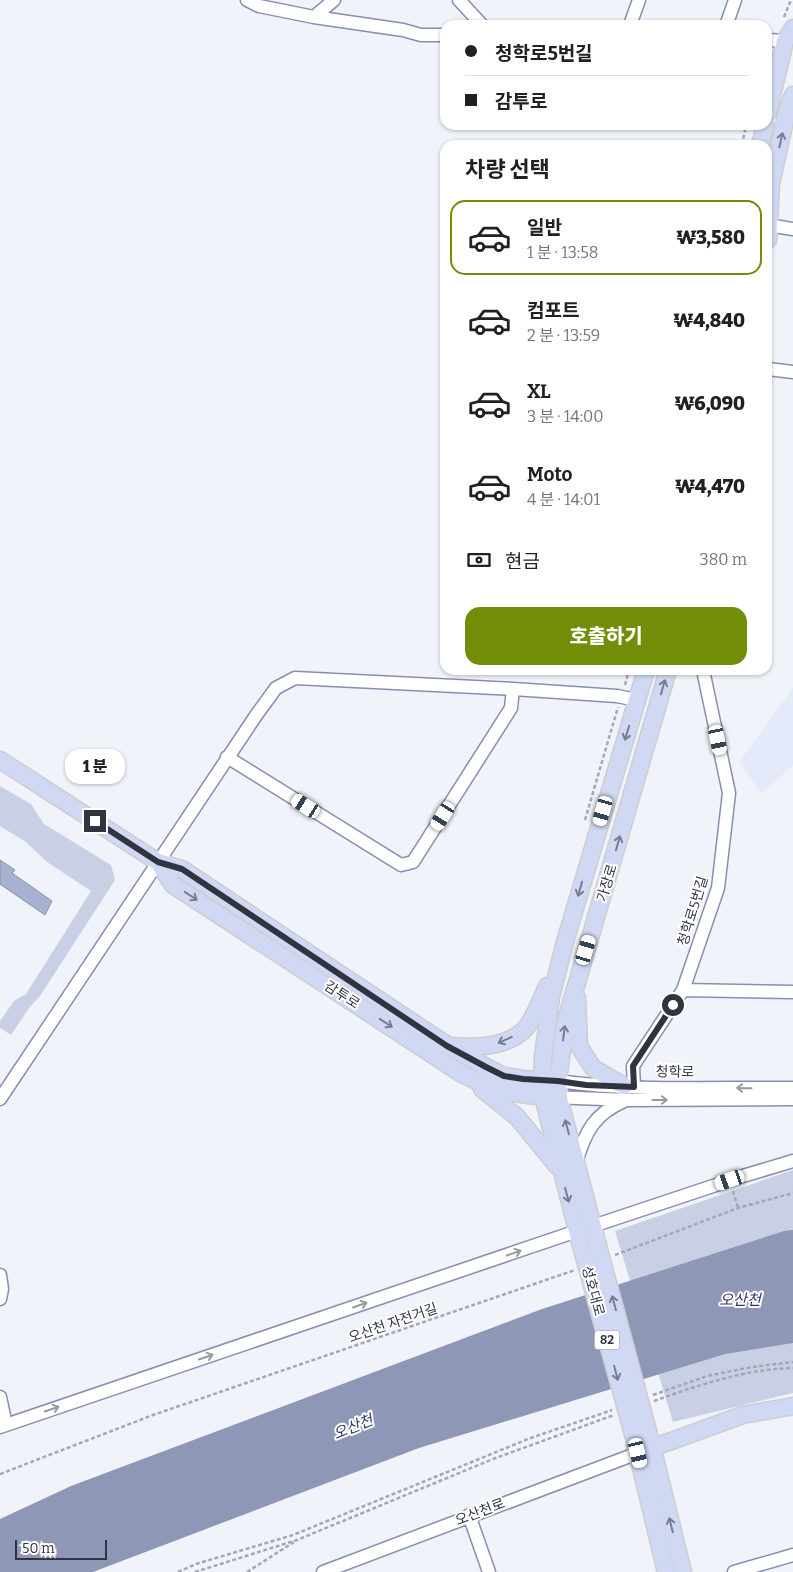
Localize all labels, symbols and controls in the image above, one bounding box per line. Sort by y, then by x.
text: 청학로5번길 [495,42,593,65]
text: 감투로 [495,90,547,113]
one-way arrow [777,133,786,149]
text: 차량 선택 [465,156,550,183]
icon: car [467,215,512,260]
text: 일반 [527,216,562,239]
text: ₩3,580 [676,226,745,249]
text: 1 분 · 13:58 [527,243,598,262]
icon: car [467,298,512,343]
text: 컴포트 [527,299,579,322]
text: ₩4,840 [673,309,745,332]
text: 2 분 · 13:59 [527,326,600,345]
text: XL [527,380,551,403]
icon: car [467,381,512,426]
text: ₩6,090 [674,392,745,415]
text: 3 분 · 14:00 [527,407,604,426]
text: Moto [527,463,573,486]
icon: car [467,464,512,509]
text: ₩4,470 [675,475,745,498]
text: 4 분 · 14:01 [527,490,600,509]
icon: cash [465,546,493,574]
text: 현금 [505,550,540,573]
text: 380 m [700,550,747,569]
button: 호출하기 [465,607,747,665]
one-way arrow [659,679,669,695]
car [707,724,728,756]
one-way arrow [621,725,631,741]
callout: 1 분 [65,748,125,784]
text: 1 분 [83,757,107,776]
car [289,792,322,820]
car [591,795,614,827]
car [428,799,457,833]
route end [84,810,106,832]
one-way arrow [614,835,624,851]
street label: 가장로 [593,862,621,904]
street label: 청학로5번길 [674,874,712,948]
one-way arrow [575,881,585,897]
one-way arrow [183,892,197,902]
car [574,933,597,967]
street label: 감투로 [321,977,363,1013]
route start [662,994,684,1016]
one-way arrow [378,1019,392,1029]
one-way arrow [559,1025,569,1041]
one-way arrow [498,1035,513,1045]
street label: 청학로 [656,1063,695,1081]
one-way arrow [737,1083,753,1093]
one-way arrow [652,1095,668,1105]
one-way arrow [562,1119,571,1135]
car [713,1168,746,1192]
one-way arrow [563,1186,573,1202]
one-way arrow [506,1248,521,1257]
street label: 성호대로 [578,1264,608,1318]
water label: 오산천 [719,1291,763,1309]
one-way arrow [609,1296,618,1312]
street label: 오산천 자전거길 [346,1300,440,1346]
one-way arrow [352,1300,367,1309]
road number: 82 [594,1330,620,1350]
one-way arrow [198,1352,213,1361]
one-way arrow [612,1365,621,1381]
one-way arrow [44,1404,60,1414]
water label: 오산천 [330,1410,378,1443]
car [627,1437,648,1469]
street label: 오산천로 [453,1495,507,1529]
one-way arrow [666,1517,675,1533]
scale bar [15,1537,108,1560]
text: 50 m [22,1540,55,1557]

